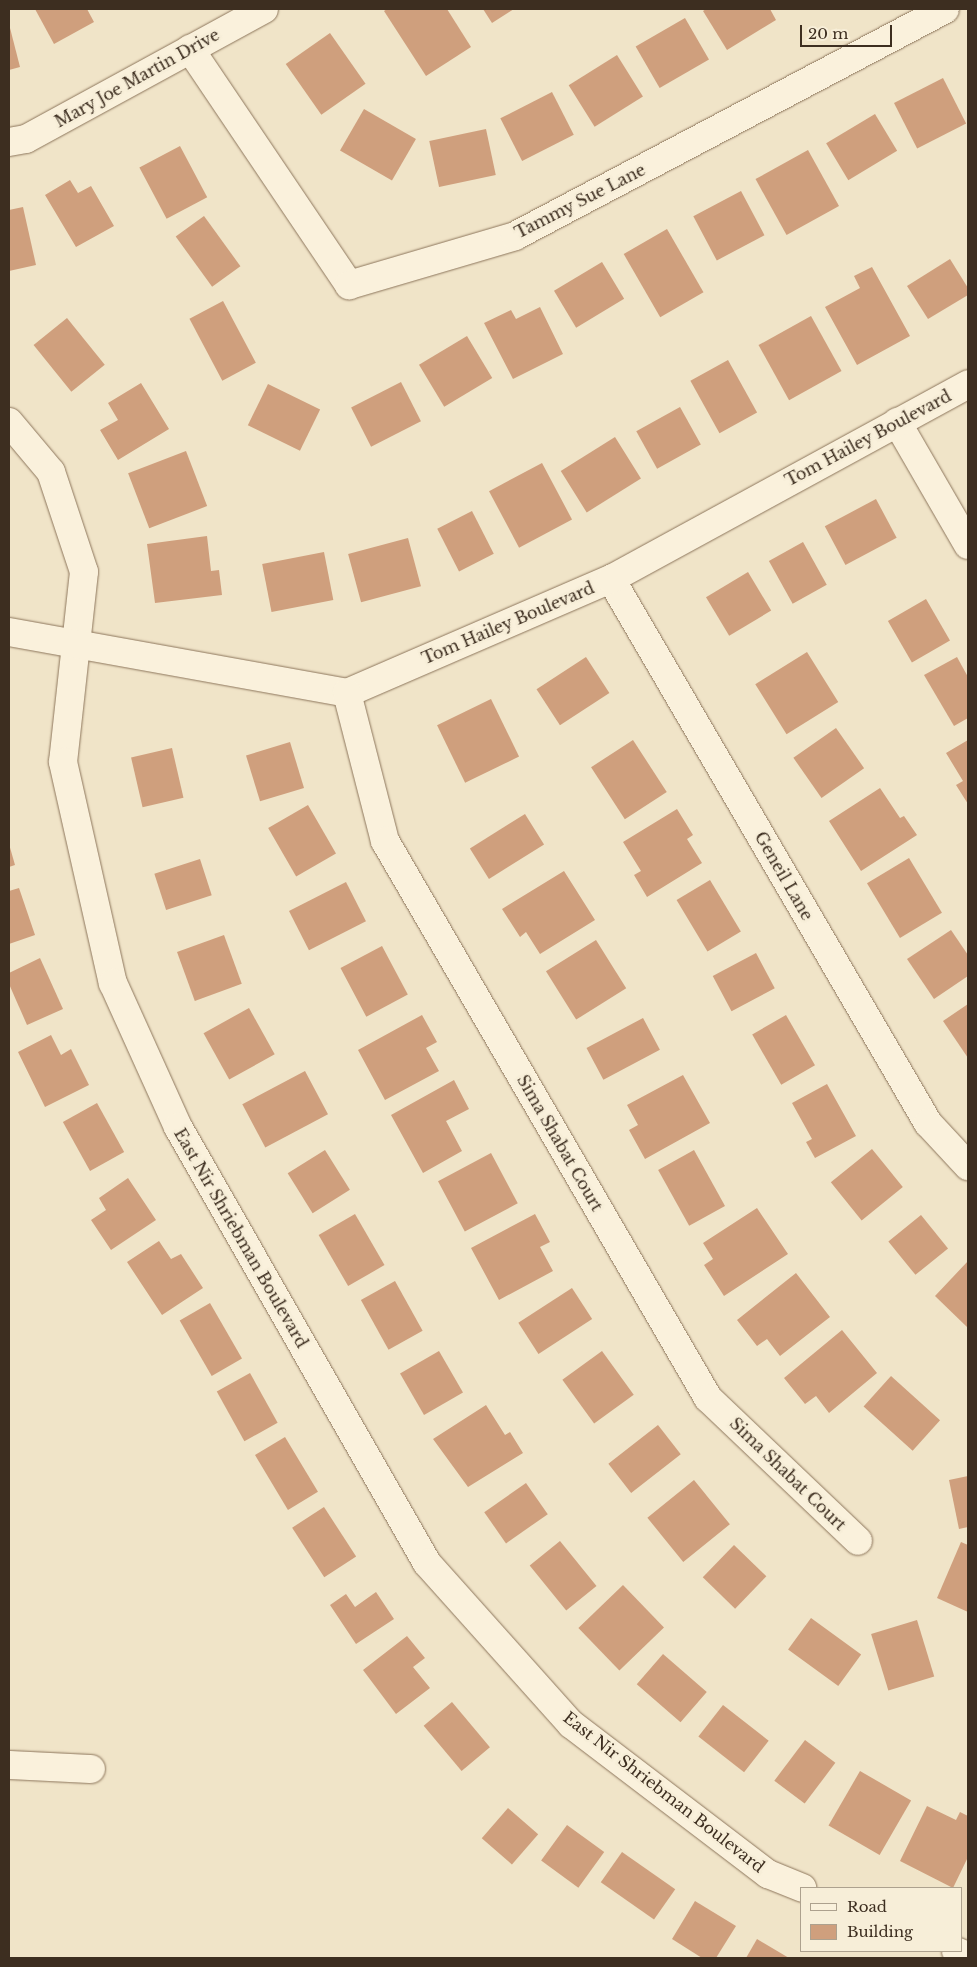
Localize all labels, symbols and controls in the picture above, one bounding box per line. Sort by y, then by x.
scale bar [802,15,894,47]
text: 20 m [808,24,848,43]
street label: Mary Joe Martin Drive [51,25,223,131]
street label: Tammy Sue Lane [511,160,649,242]
street label: Tom Hailey Boulevard [781,386,955,490]
street label: Tom Hailey Boulevard [419,578,597,668]
street label: Geneil Lane [751,828,817,924]
street label: Sima Shabat Court [513,1071,607,1215]
street label: East Nir Shriebman Boulevard [170,1125,312,1351]
street label: Sima Shabat Court [726,1414,850,1534]
street label: East Nir Shriebman Boulevard [559,1707,769,1877]
legend [800,1887,962,1952]
text: Road [847,1897,887,1916]
text: Building [847,1922,913,1941]

